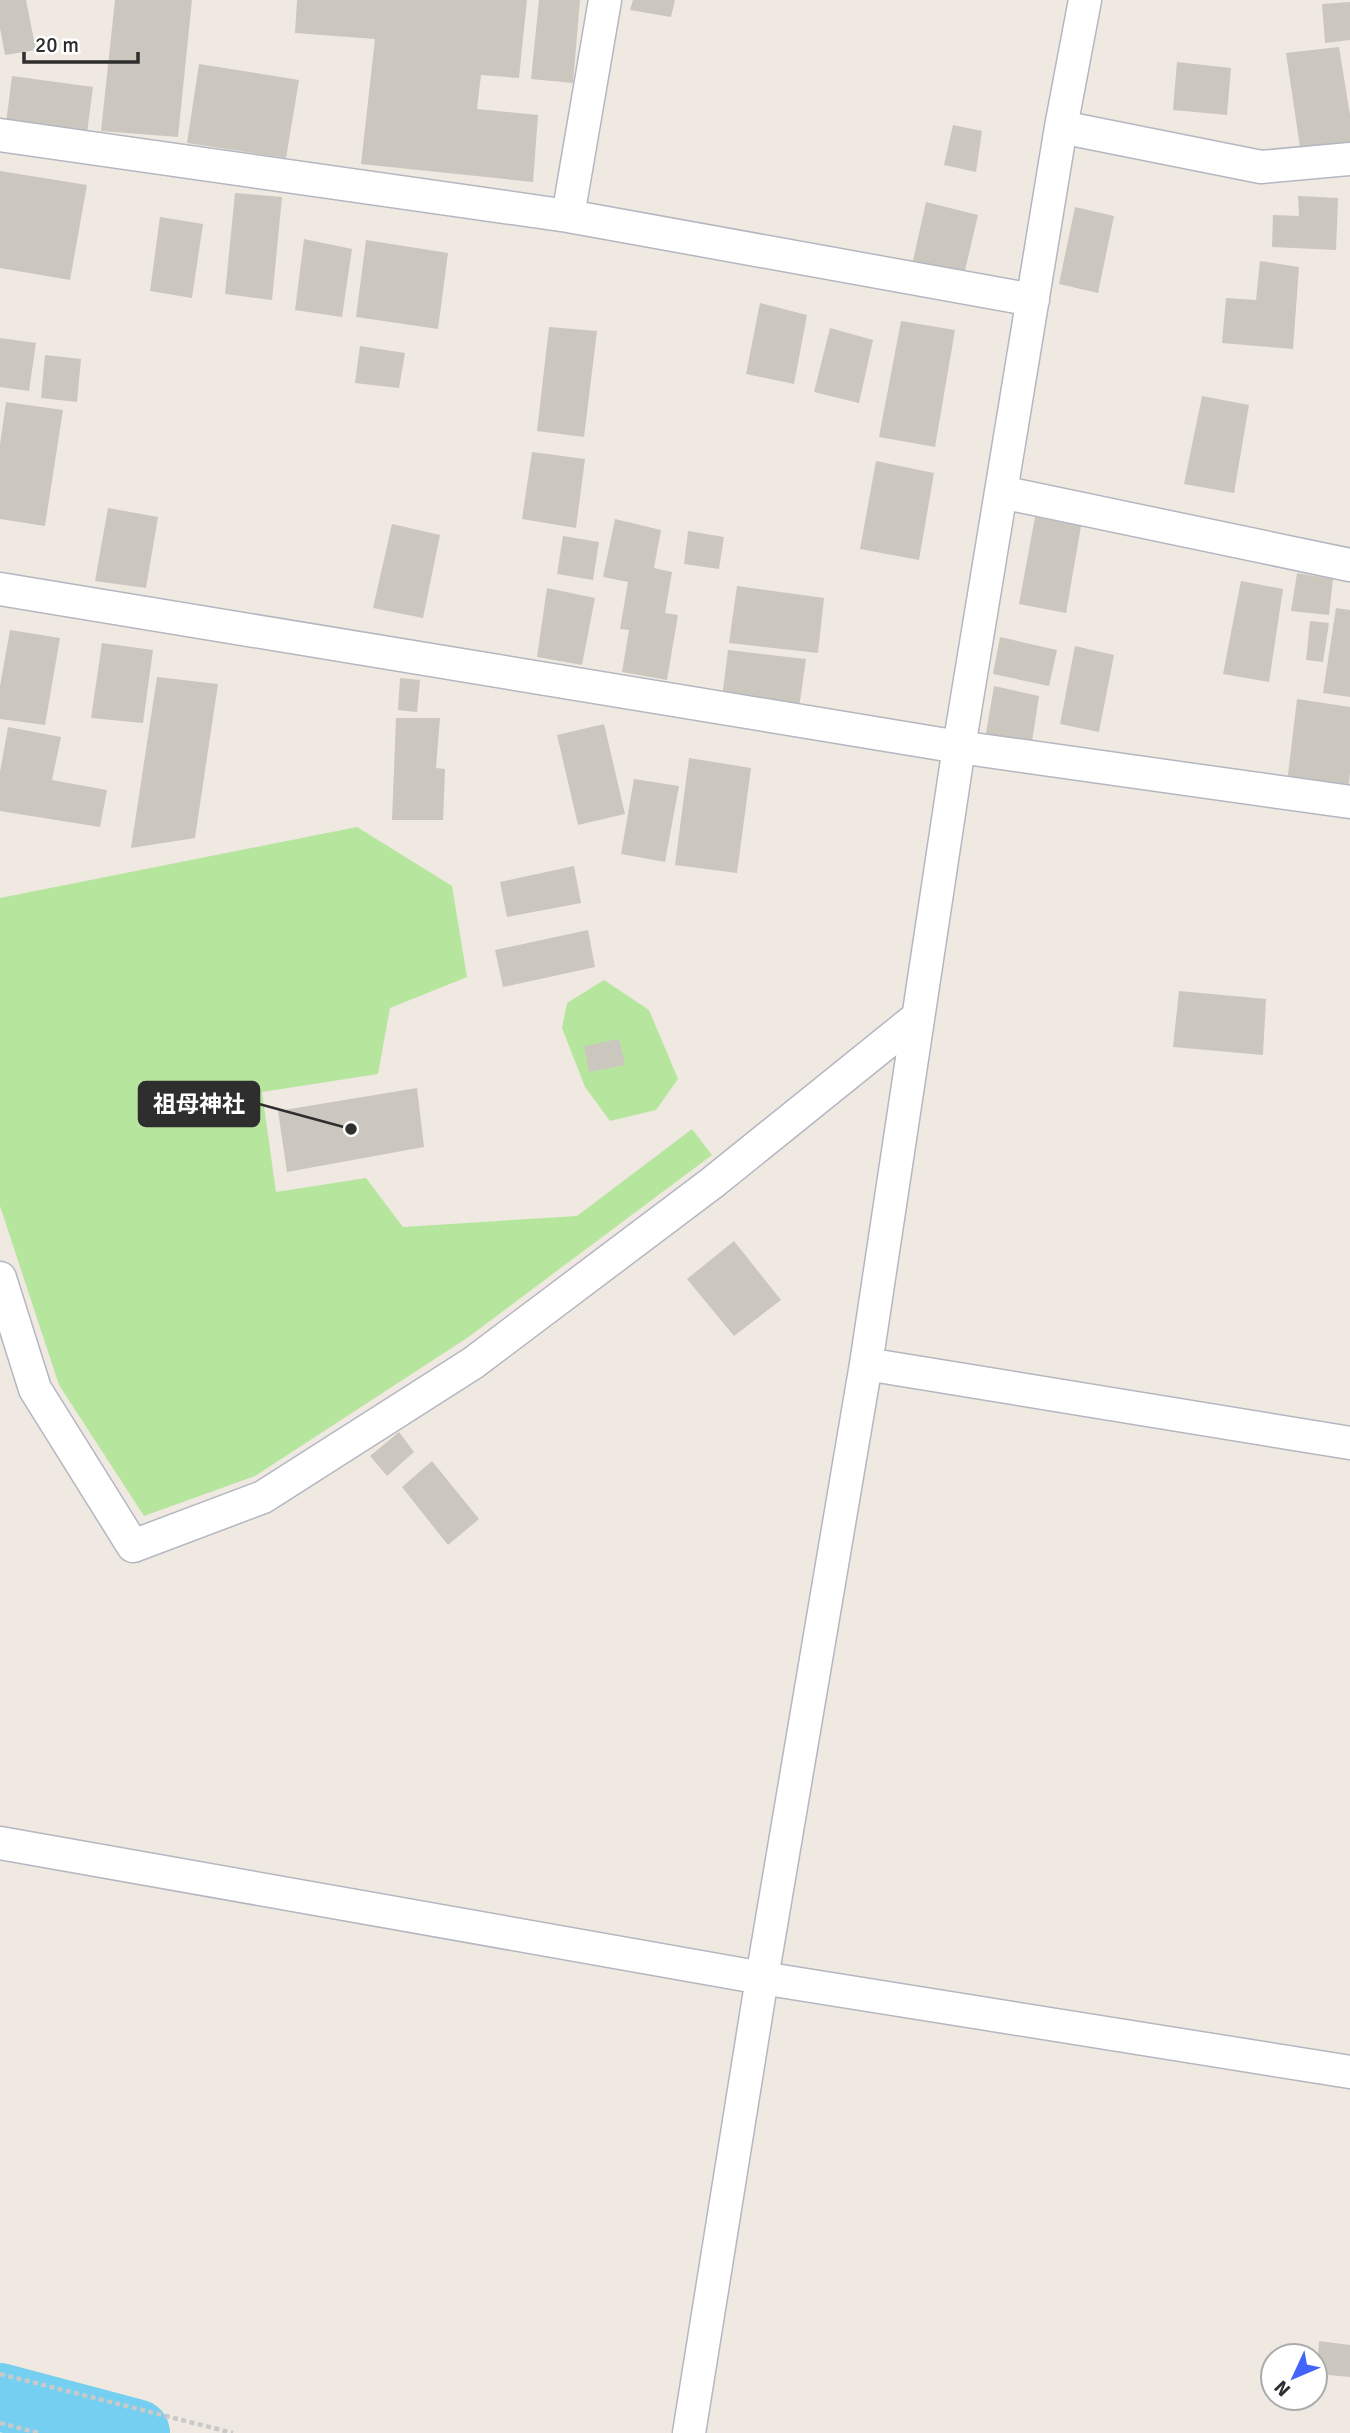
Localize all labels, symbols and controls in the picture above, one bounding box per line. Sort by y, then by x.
scale bar [24,21,138,65]
text: 20 m [35,32,79,58]
callout: 祖母神社 [139,1082,259,1126]
text: 祖母神社 [153,1090,245,1119]
north arrow [1259,2342,1329,2412]
text: N [1269,2375,1296,2401]

